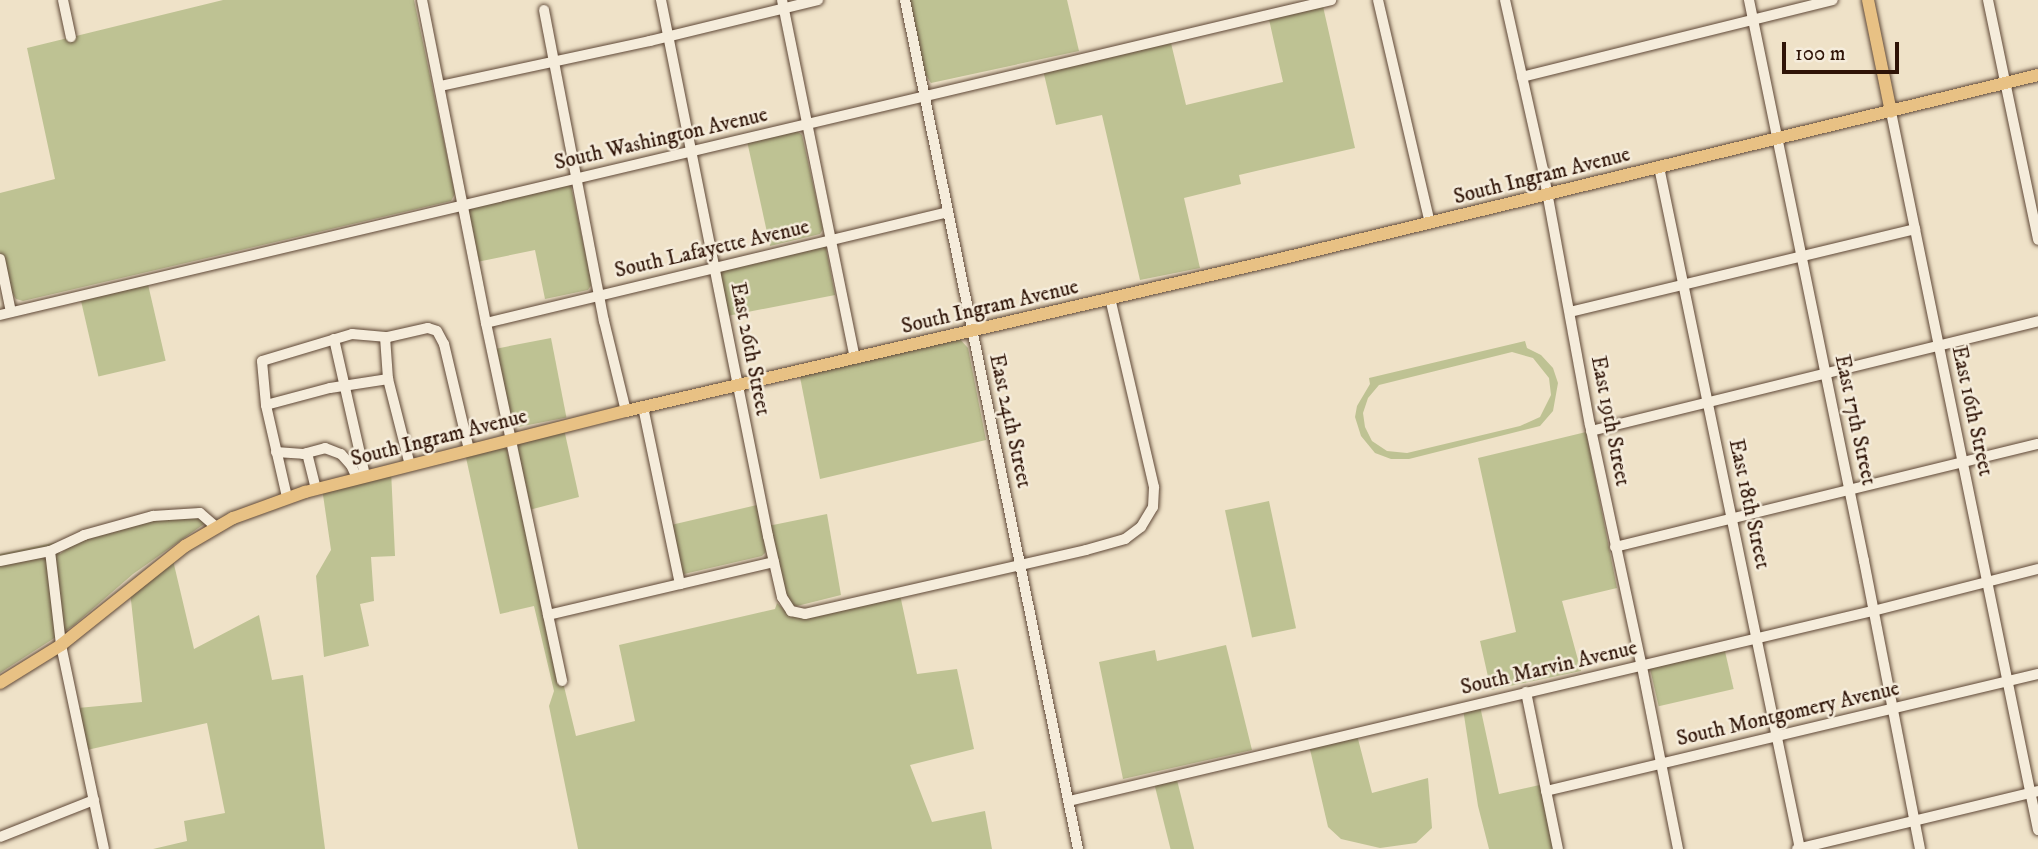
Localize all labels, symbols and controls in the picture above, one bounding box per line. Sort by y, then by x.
scale bar [1786,28,1903,72]
text: 100 m [1795,41,1846,67]
street label: South Washington Avenue [552,102,770,176]
street label: South Ingram Avenue [1451,142,1633,210]
street label: South Lafayette Avenue [612,214,812,284]
street label: South Ingram Avenue [899,274,1081,340]
street label: East 26th Street [725,280,775,418]
street label: East 16th Street [1946,344,1998,478]
street label: East 24th Street [984,352,1036,490]
street label: East 17th Street [1829,352,1881,488]
street label: East 19th Street [1585,354,1635,488]
street label: South Ingram Avenue [348,404,530,472]
street label: East 18th Street [1723,437,1775,571]
street label: South Marvin Avenue [1458,635,1640,701]
street label: South Montgomery Avenue [1674,676,1902,752]

